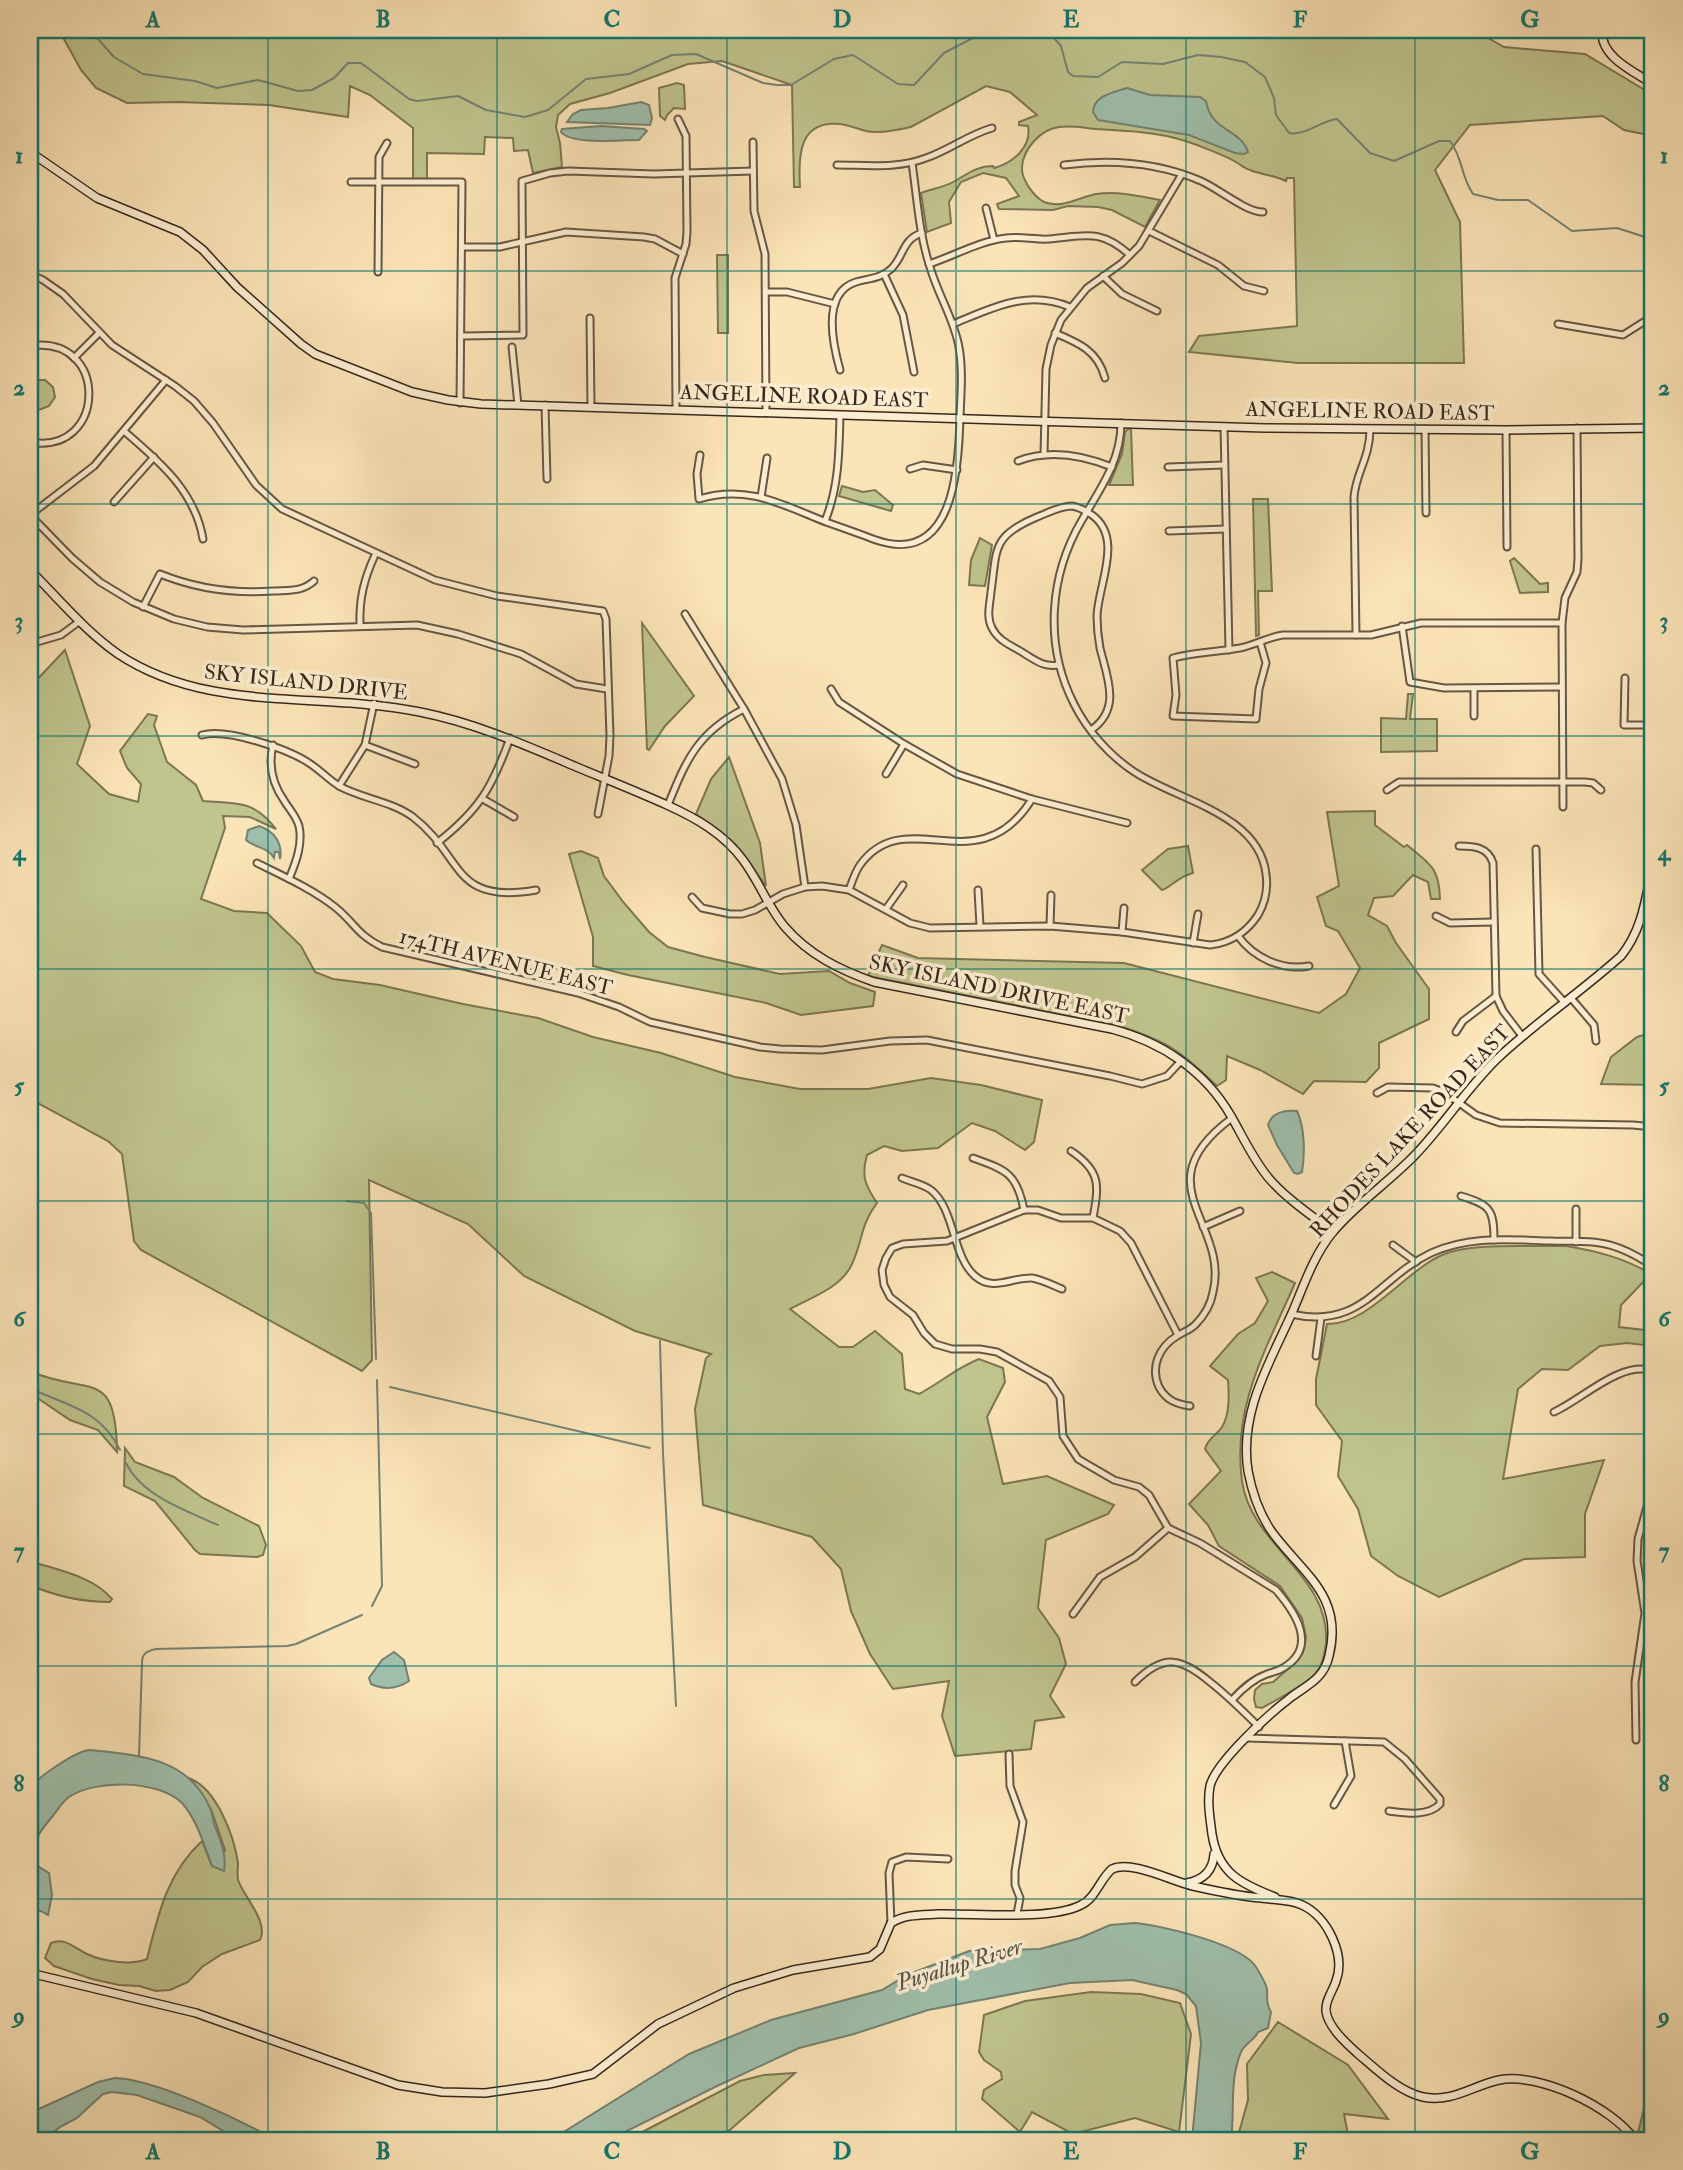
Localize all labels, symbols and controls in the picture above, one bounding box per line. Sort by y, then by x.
text: A [145,5,161,34]
text: B [375,5,391,34]
text: C [604,5,620,34]
text: D [833,5,851,34]
text: E [1063,5,1080,34]
text: F [1293,5,1308,34]
text: G [1520,5,1540,34]
text: 1 [15,141,23,170]
text: 1 [1660,141,1668,170]
text: 2 [13,373,25,402]
text: 2 [1658,373,1670,402]
street label: ANGELINE ROAD EAST [678,379,929,414]
street label: ANGELINE ROAD EAST [1244,396,1495,427]
text: 3 [15,606,23,635]
text: 3 [1660,606,1668,635]
street label: SKY ISLAND DRIVE [203,658,409,707]
text: 4 [12,838,27,867]
text: 4 [1657,838,1672,867]
street label: 174TH AVENUE EAST [396,923,616,1002]
street label: SKY ISLAND DRIVE EAST [867,949,1132,1030]
street label: RHODES LAKE ROAD EAST [1304,1019,1517,1244]
text: 5 [14,1071,25,1100]
text: 5 [1659,1071,1670,1100]
text: 6 [13,1304,27,1333]
text: 6 [1658,1304,1672,1333]
text: 7 [14,1536,25,1565]
text: 7 [1659,1536,1670,1565]
text: 8 [14,1769,25,1798]
text: 8 [1659,1769,1670,1798]
water label: Puyallup River [892,1931,1027,1998]
text: 9 [11,2001,25,2030]
text: 9 [1656,2001,1670,2030]
text: A [145,2137,161,2166]
text: B [375,2137,391,2166]
text: C [604,2137,620,2166]
text: D [833,2137,851,2166]
text: E [1063,2137,1080,2166]
text: F [1293,2137,1308,2166]
text: G [1520,2137,1540,2166]

